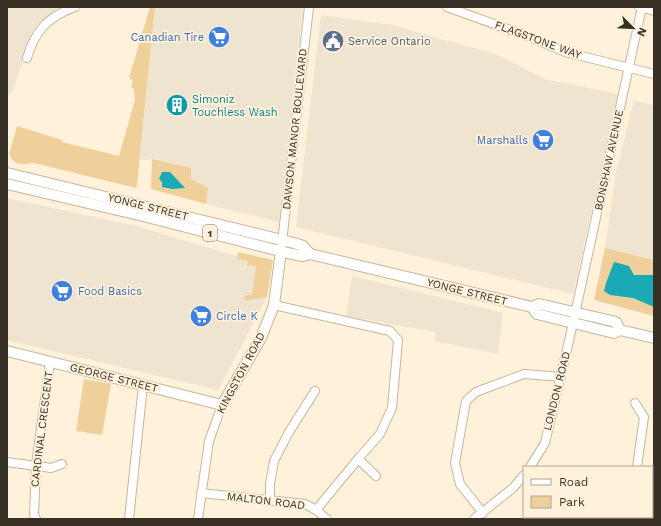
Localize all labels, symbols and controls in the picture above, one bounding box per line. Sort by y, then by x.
north arrow [613,8,653,48]
street label: FLAGSTONE WAY [493,18,584,62]
supermarket icon: Canadian Tire [206,24,232,50]
text: N [634,25,649,38]
public building icon: Service Ontario [320,28,346,54]
place label: Canadian Tire [131,31,204,44]
place label: Service Ontario [348,35,431,48]
street label: DAWSON MANOR BOULEVARD [280,48,310,210]
building icon: Simoniz Touchless Wash [164,92,190,118]
place label: Simoniz Touchless Wash [192,93,278,119]
street label: BONSHAW AVENUE [592,108,626,212]
supermarket icon: Marshalls [530,127,556,153]
place label: Marshalls [477,134,528,147]
street label: YONGE STREET [106,191,190,223]
road number: 1 [203,225,217,241]
street label: YONGE STREET [425,276,509,308]
supermarket icon: Food Basics [49,278,75,304]
place label: Food Basics [78,285,142,298]
supermarket icon: Circle K [188,303,214,329]
place label: Circle K [216,310,258,323]
street label: KINGSTON ROAD [214,330,268,416]
street label: LONDON ROAD [541,350,573,432]
street label: GEORGE STREET [69,361,160,395]
street label: CARDINAL CRESCENT [28,370,56,488]
legend [523,466,653,518]
text: Road [559,475,588,489]
street label: MALTON ROAD [226,490,306,512]
text: Park [559,495,585,509]

